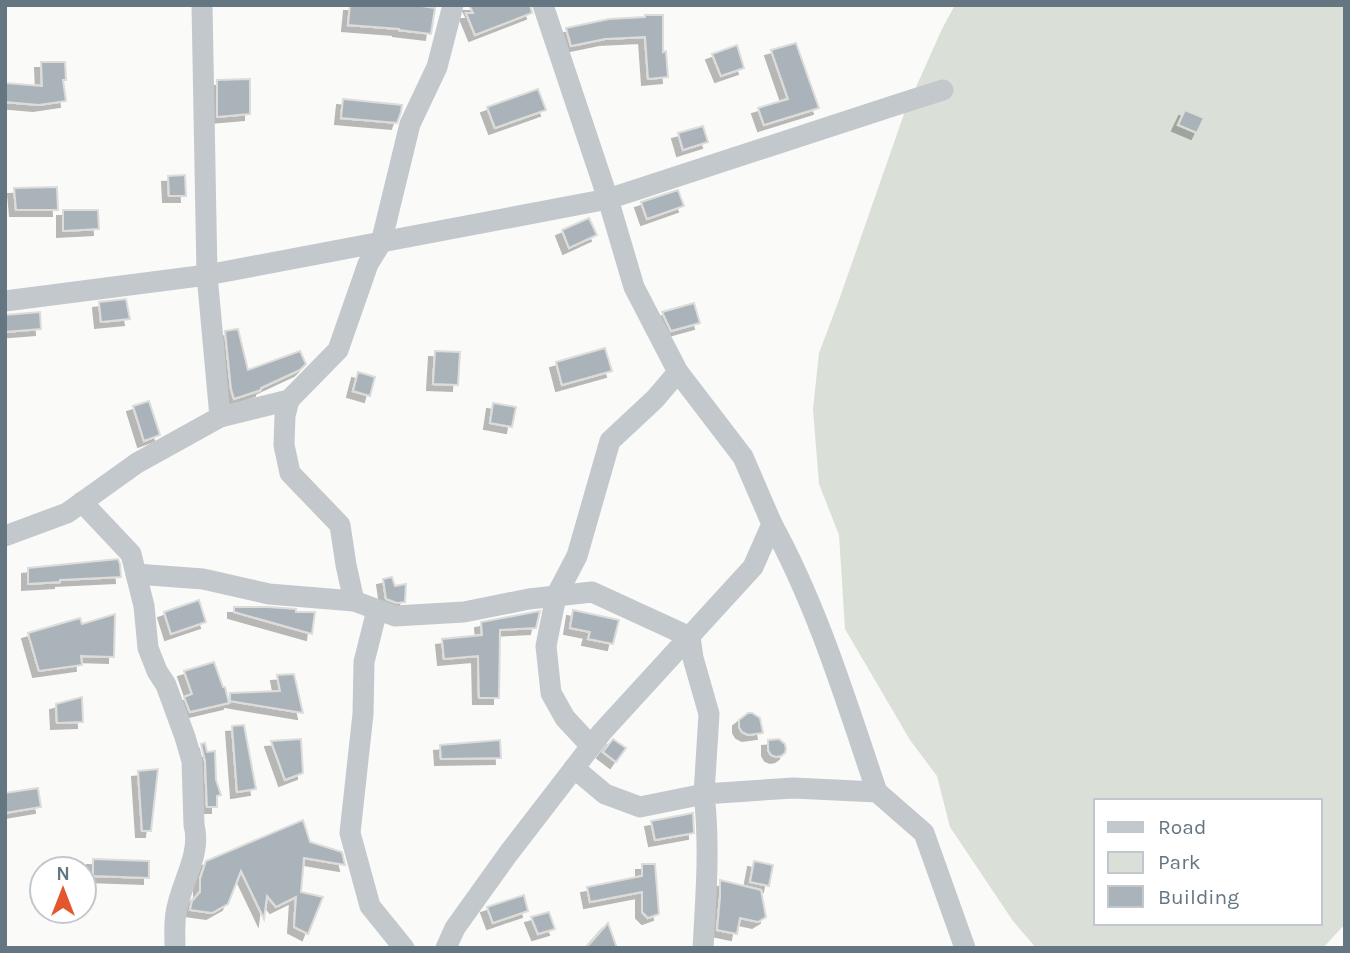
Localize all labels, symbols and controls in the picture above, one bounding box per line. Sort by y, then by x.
legend [1094,799,1322,925]
text: Road [1158,815,1206,839]
text: Park [1158,850,1201,874]
north arrow [28,855,98,925]
text: N [56,863,70,885]
text: Building [1158,885,1239,909]

